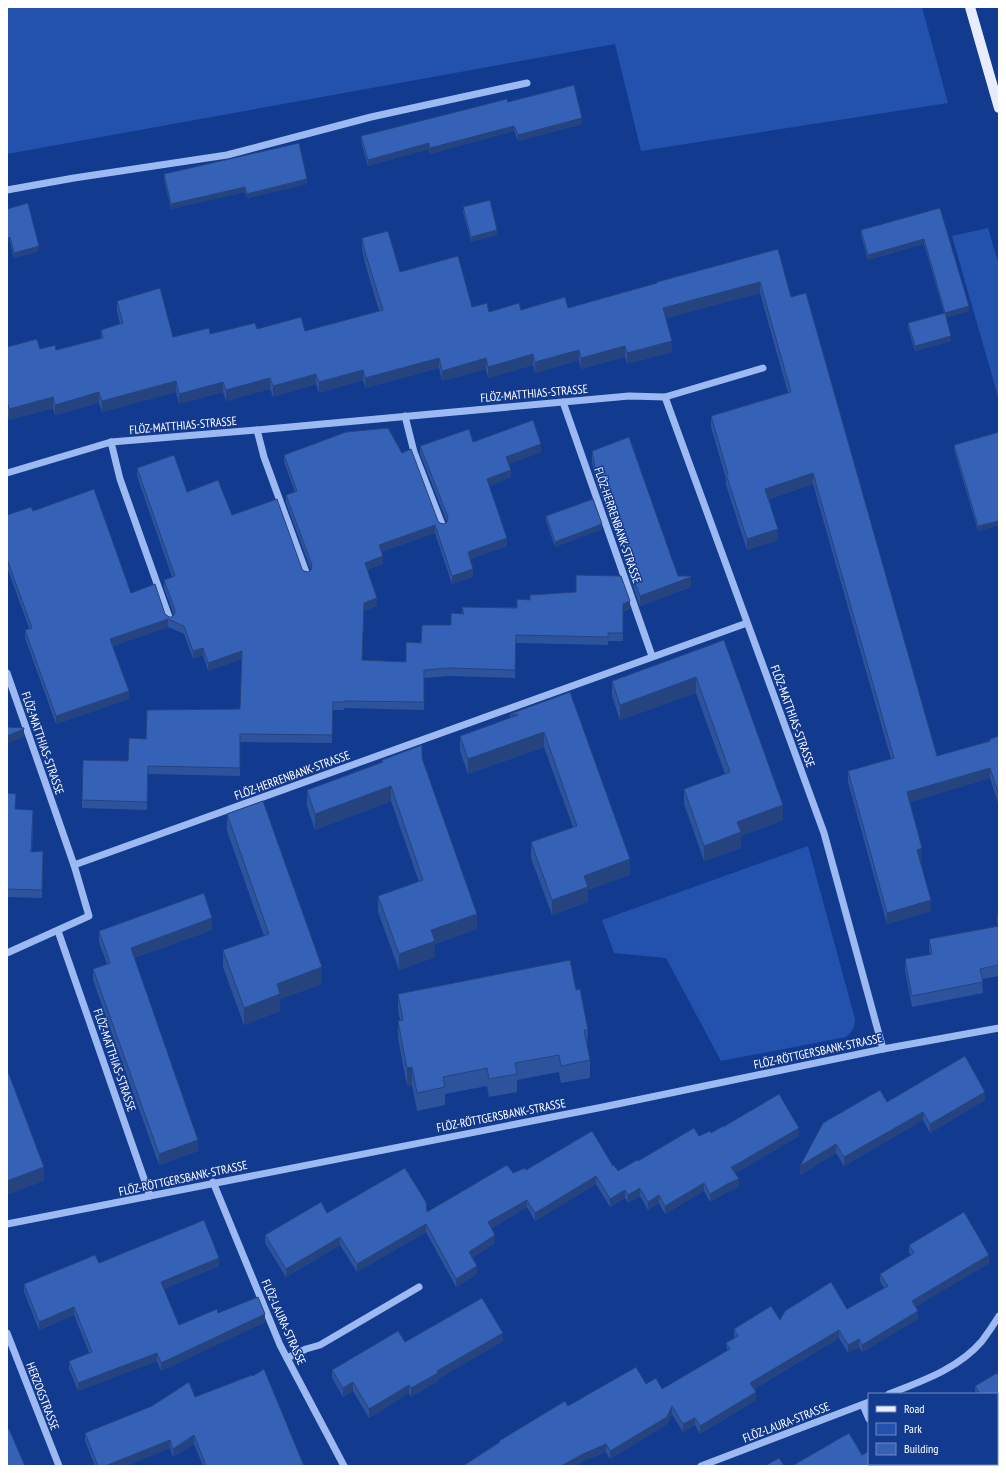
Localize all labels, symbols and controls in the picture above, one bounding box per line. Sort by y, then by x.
street label: FLÖZ-MATTHIAS-STRASSE [480,381,588,405]
street label: FLÖZ-MATTHIAS-STRASSE [129,413,237,437]
street label: FLÖZ-HERRENBANK-STRASSE [591,465,645,585]
street label: FLÖZ-MATTHIAS-STRASSE [768,663,818,769]
street label: FLÖZ-MATTHIAS-STRASSE [18,690,68,796]
street label: FLÖZ-HERRENBANK-STRASSE [232,747,352,803]
street label: FLÖZ-MATTHIAS-STRASSE [90,1007,140,1113]
street label: FLÖZ-RÖTTGERSBANK-STRASSE [752,1030,884,1072]
street label: FLÖZ-RÖTTGERSBANK-STRASSE [435,1095,567,1135]
street label: FLÖZ-RÖTTGERSBANK-STRASSE [117,1157,249,1199]
street label: FLÖZ-LAURA-STRASSE [258,1277,310,1367]
street label: HERZOGSTRASSE [23,1360,63,1432]
legend [868,1393,998,1465]
street label: FLÖZ-LAURA-STRASSE [740,1399,832,1445]
text: Road [904,1401,924,1416]
text: Park [904,1421,922,1436]
text: Building [904,1441,939,1456]

